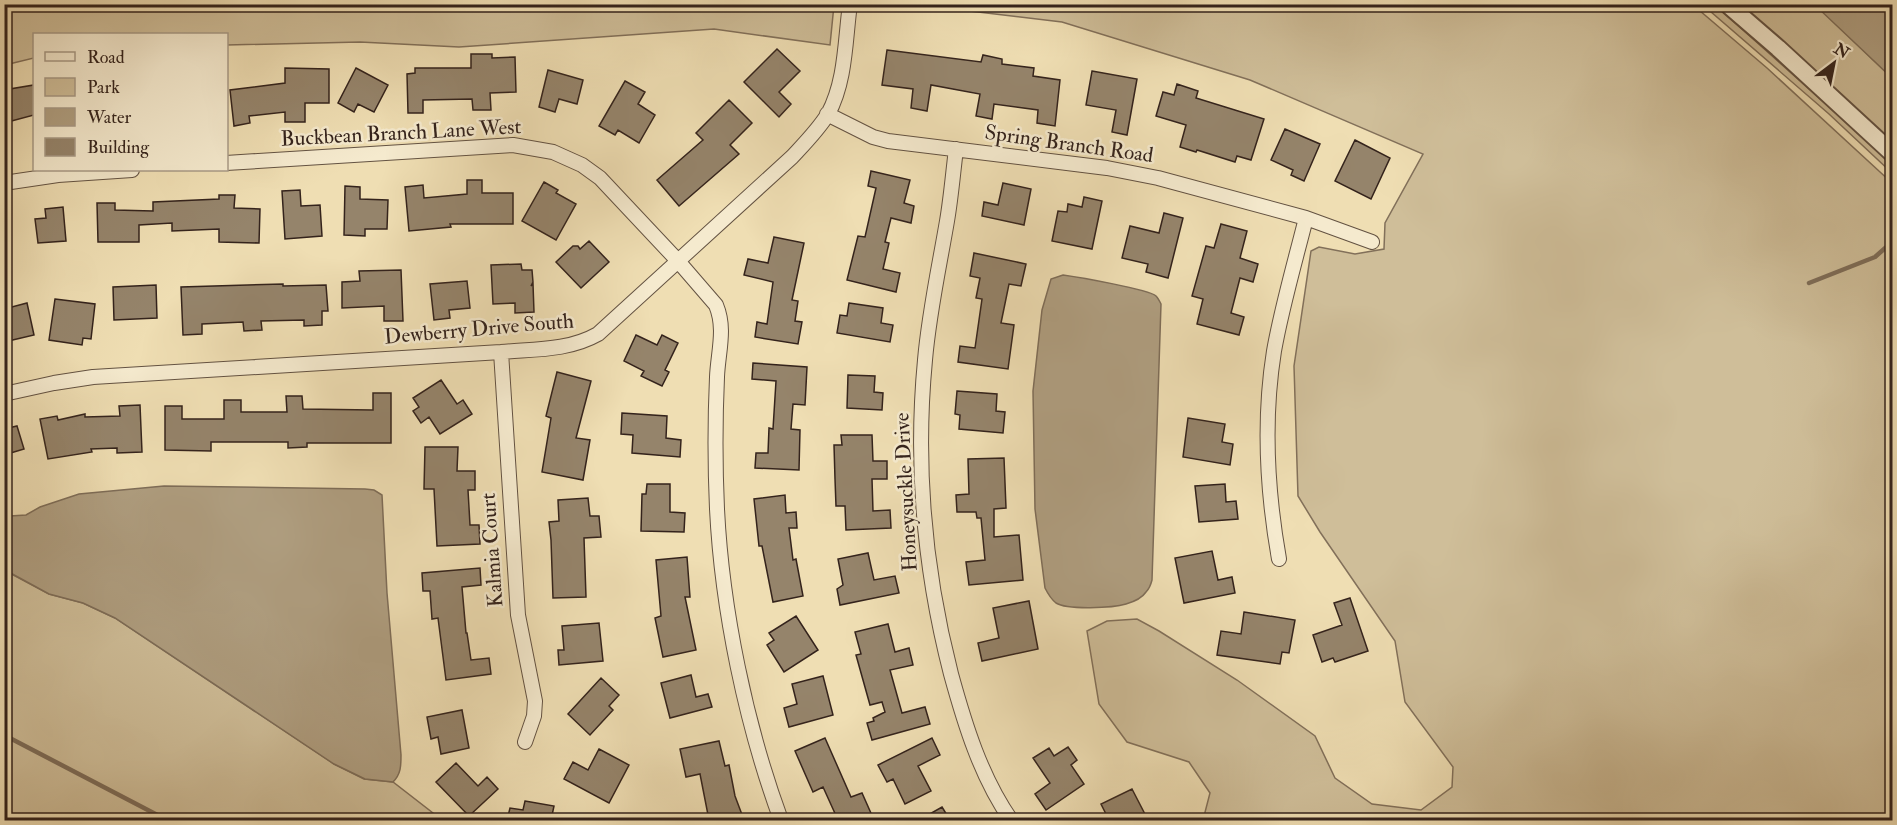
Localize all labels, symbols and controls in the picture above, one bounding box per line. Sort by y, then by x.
legend [33,33,228,171]
north arrow [1804,33,1864,93]
text: N [1829,38,1853,64]
text: Road [87,46,125,69]
text: Park [87,76,120,99]
text: Water [86,106,131,129]
street label: Buckbean Branch Lane West [280,113,522,153]
street label: Spring Branch Road [983,119,1156,169]
text: Building [87,136,150,159]
street label: Dewberry Drive South [383,307,575,351]
street label: Honeysuckle Drive [888,412,924,572]
street label: Kalmia Court [475,492,509,608]

